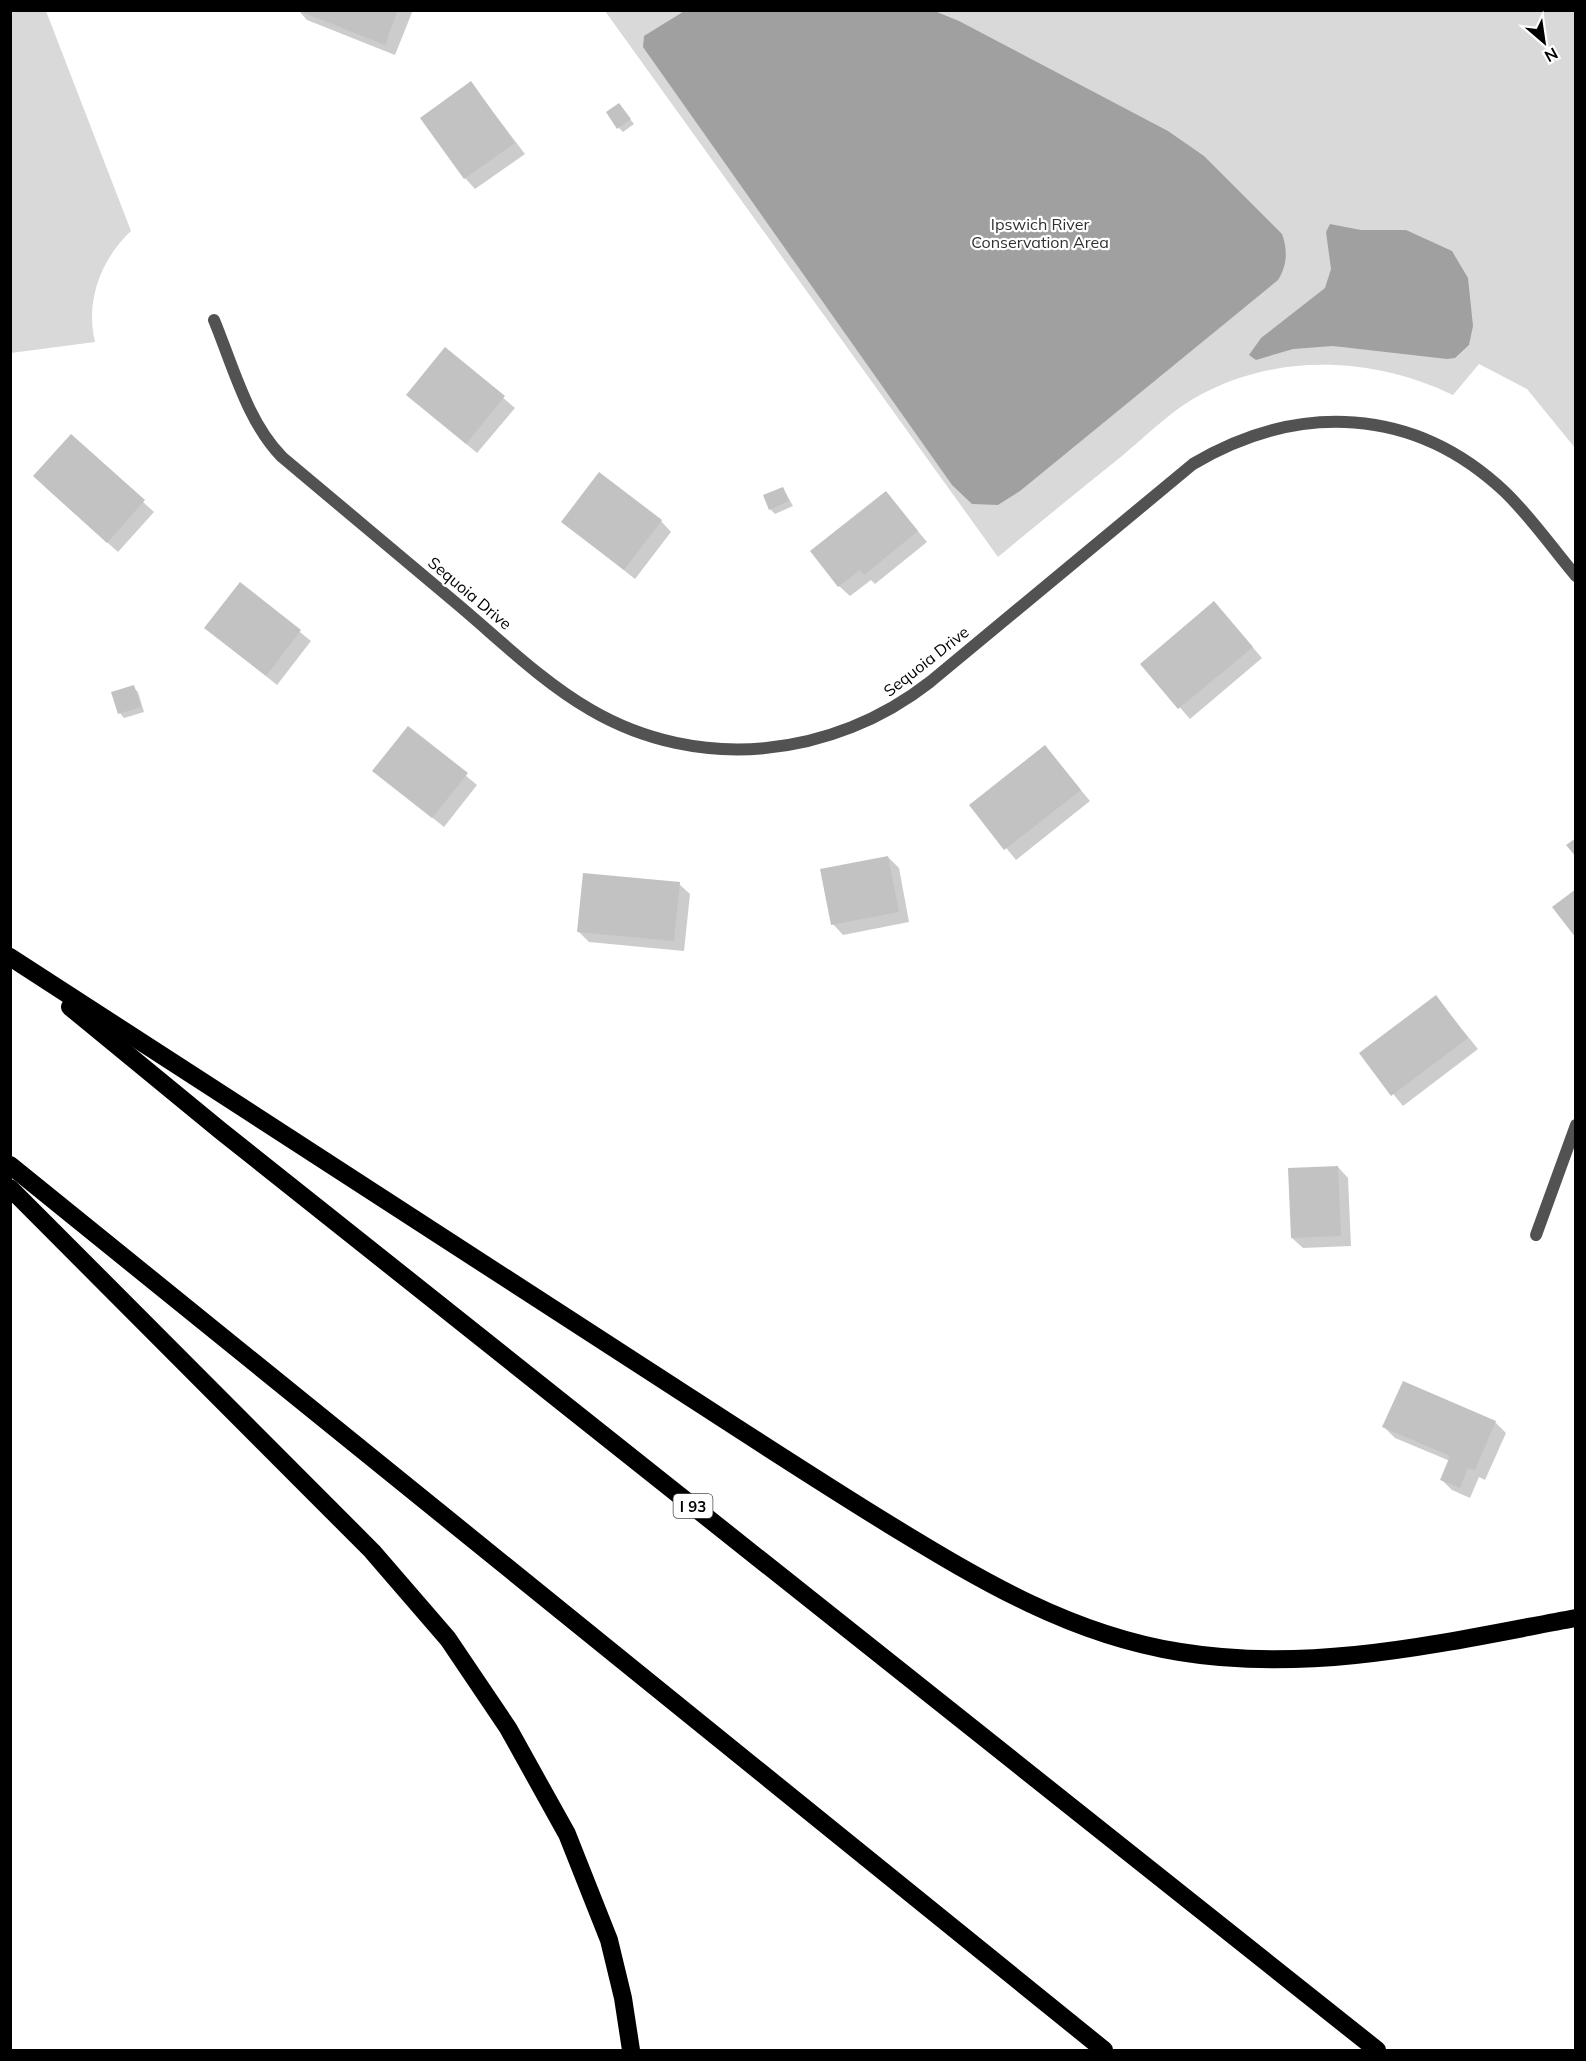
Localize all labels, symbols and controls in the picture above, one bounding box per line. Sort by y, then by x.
north arrow [1514,12,1574,72]
text: N [1541,43,1561,67]
park label: Ipswich River Conservation Area [971,214,1109,252]
street label: Sequoia Drive [424,552,516,634]
street label: Sequoia Drive [879,621,973,701]
road number: I 93 [674,1494,712,1518]

